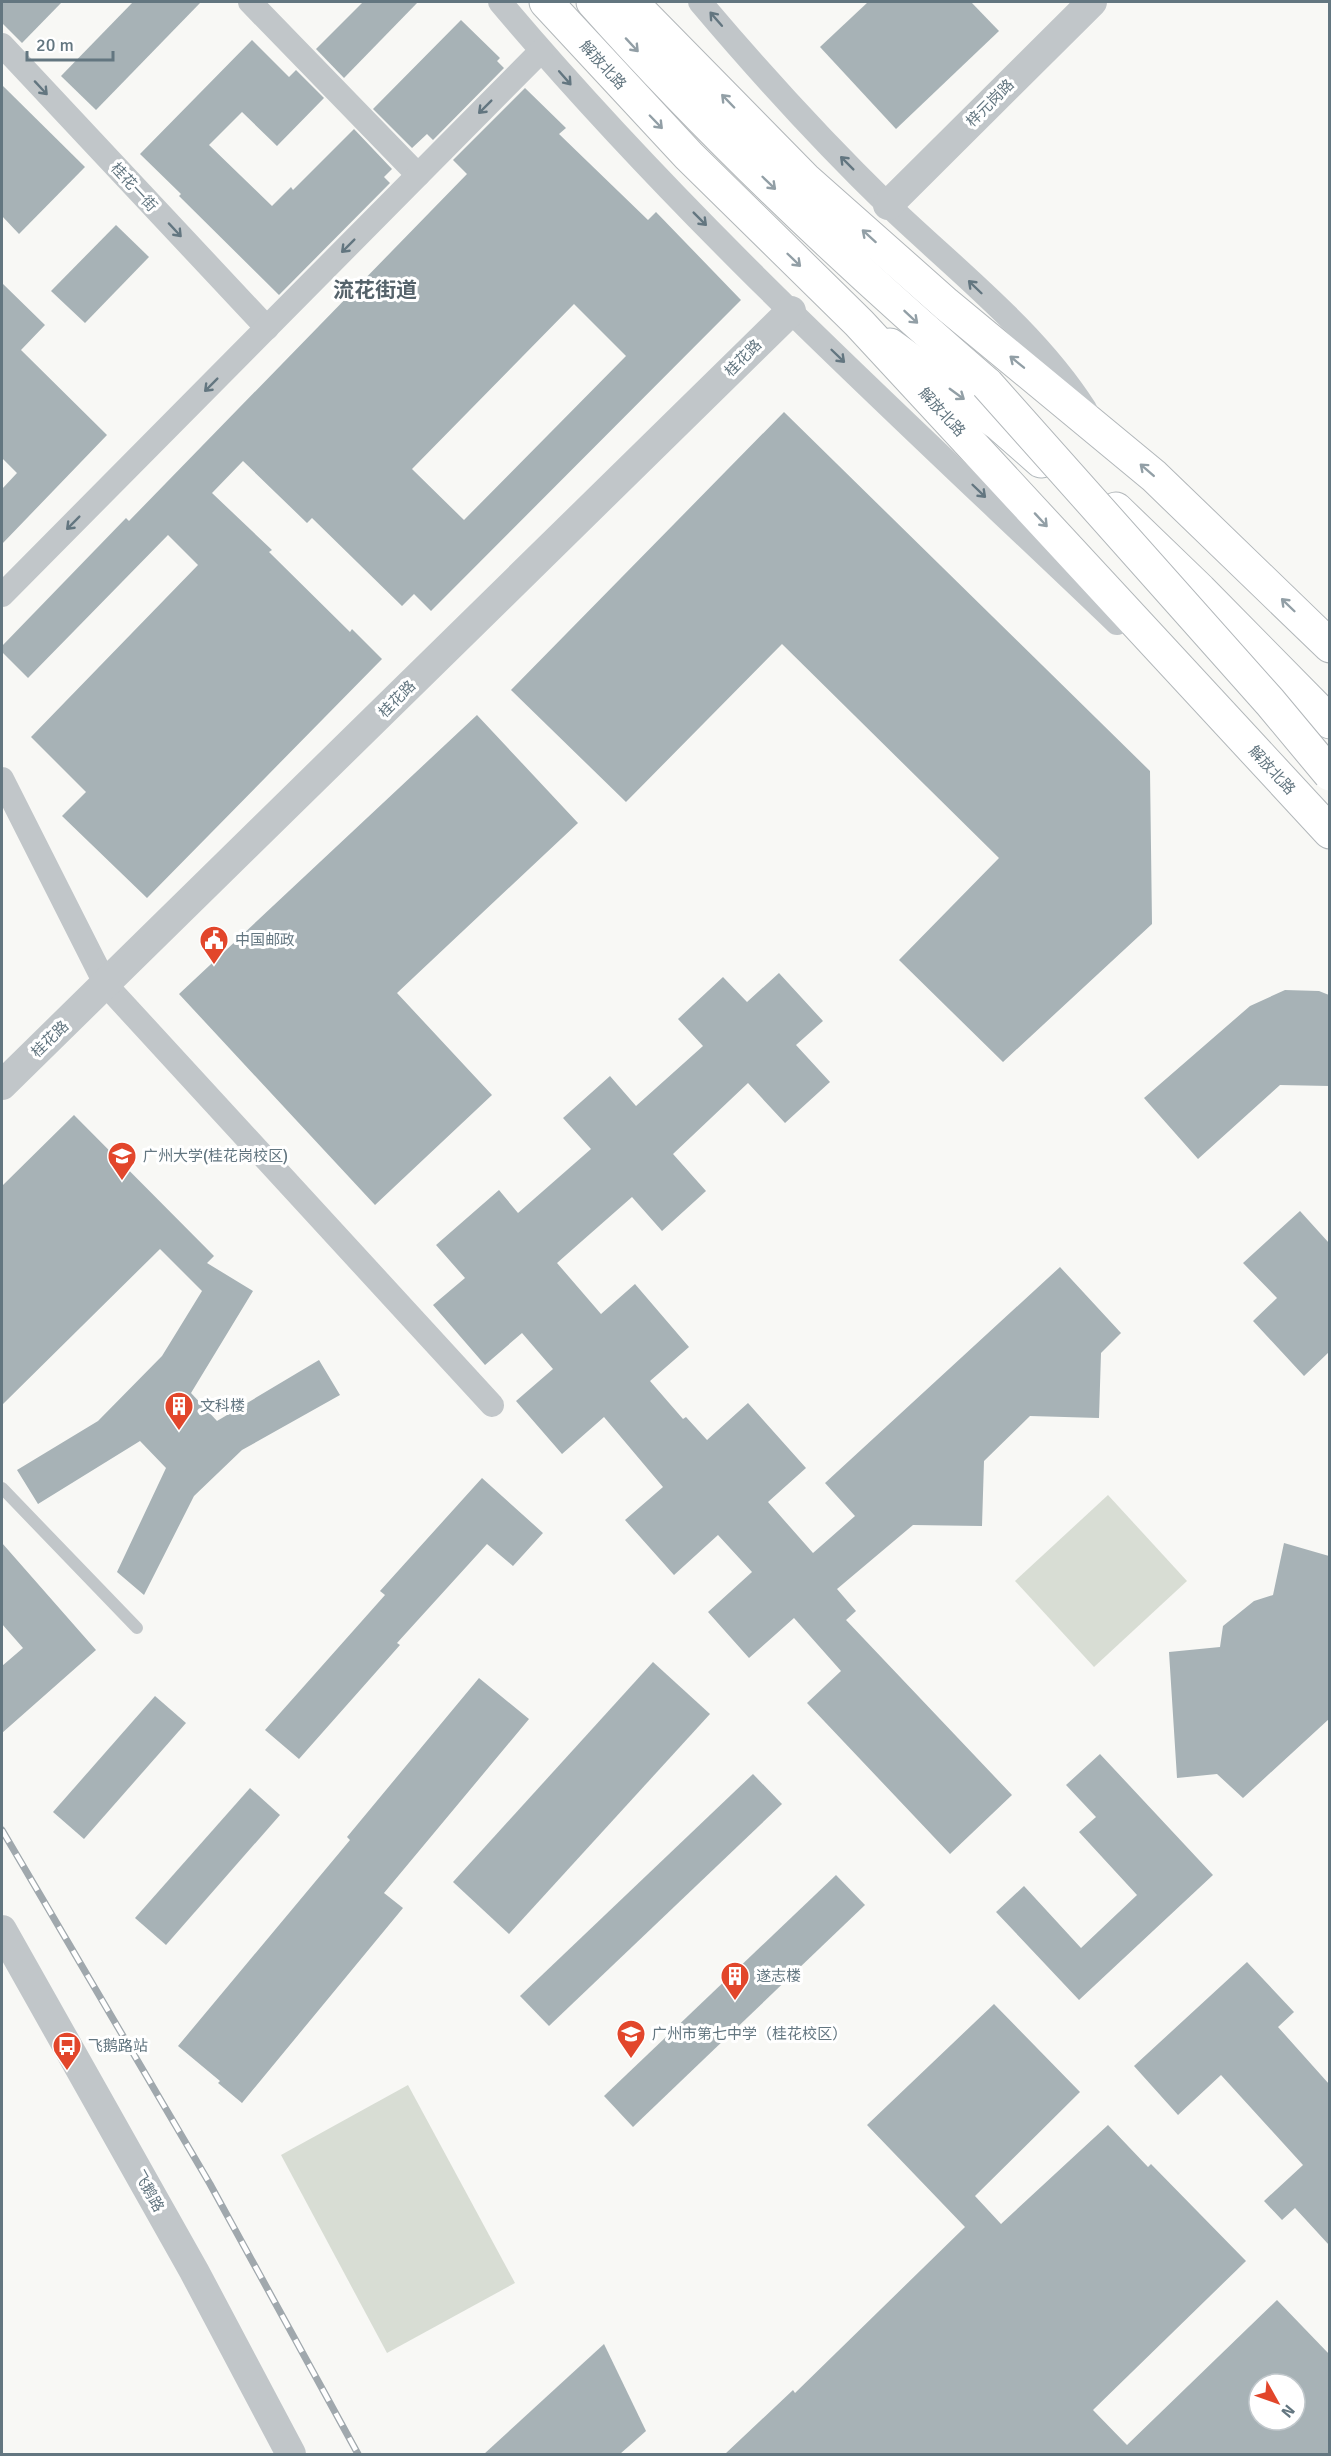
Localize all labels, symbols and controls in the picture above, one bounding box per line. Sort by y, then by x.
one-way arrow [709,11,722,27]
scale bar [27,24,112,62]
text: 20 m [36,34,74,56]
street label: 解放北路 [576,37,630,93]
one-way arrow [624,37,638,52]
one-way arrow [558,70,572,85]
street label: 梓元岗路 [962,75,1018,131]
one-way arrow [34,80,49,95]
one-way arrow [721,94,735,109]
one-way arrow [478,100,493,115]
one-way arrow [649,114,664,129]
one-way arrow [840,156,855,171]
street label: 桂花一街 [107,159,161,215]
one-way arrow [761,176,776,191]
one-way arrow [693,211,707,226]
one-way arrow [168,222,182,237]
one-way arrow [861,229,876,243]
one-way arrow [341,239,356,254]
one-way arrow [787,253,802,267]
district label: 流花街道 [333,277,417,303]
one-way arrow [967,280,982,294]
one-way arrow [903,310,918,324]
street label: 桂花路 [721,336,765,380]
one-way arrow [831,349,846,363]
one-way arrow [1010,356,1026,369]
one-way arrow [204,377,219,392]
street label: 解放北路 [915,384,969,440]
one-way arrow [949,388,965,400]
one-way arrow [1140,463,1155,477]
one-way arrow [971,484,986,498]
one-way arrow [1034,512,1048,527]
one-way arrow [66,515,81,530]
one-way arrow [1280,598,1295,612]
street label: 桂花路 [375,677,419,721]
street label: 解放北路 [1245,742,1299,798]
public building icon: 中国邮政 [198,924,230,966]
place label: 中国邮政 [235,931,295,949]
street label: 桂花路 [28,1017,72,1061]
school or university icon: 广州大学(桂花岗校区) [106,1140,138,1182]
place label: 广州大学(桂花岗校区) [143,1147,288,1165]
building icon: 文科楼 [163,1390,195,1432]
place label: 文科楼 [200,1397,245,1415]
building icon: 遂志楼 [719,1960,751,2002]
place label: 遂志楼 [756,1967,801,1985]
school or university icon: 广州市第七中学（桂花校区） [615,2018,647,2060]
place label: 广州市第七中学（桂花校区） [652,2025,847,2043]
bus stop icon: 飞鹅路站 [51,2030,83,2072]
place label: 飞鹅路站 [88,2037,148,2055]
street label: 飞鹅路 [130,2167,168,2215]
north arrow [1247,2372,1307,2432]
text: N [1276,2400,1299,2422]

